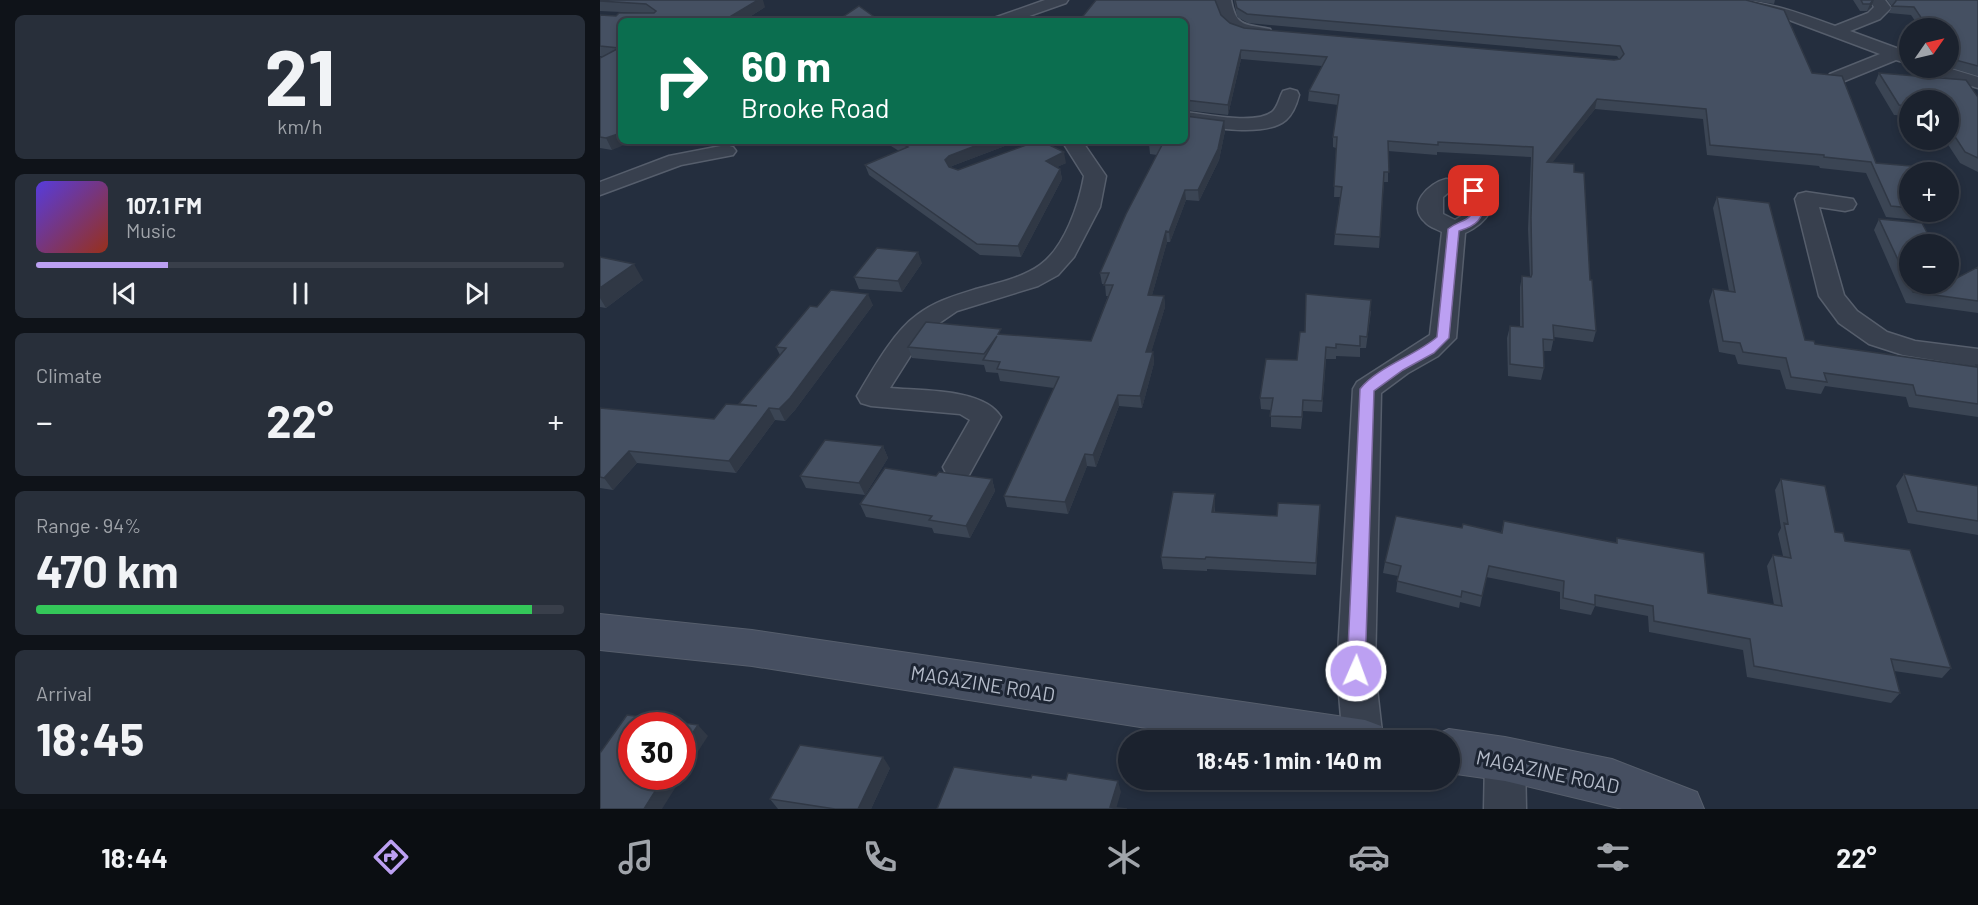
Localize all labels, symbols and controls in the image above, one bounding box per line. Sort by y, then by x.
north arrow [1899,18,1959,78]
map controls [1899,18,1959,294]
text: 21 [265,28,335,122]
text: 60 m [741,40,831,90]
icon: right [642,42,720,120]
button: sound [1899,90,1959,150]
text: Brooke Road [741,91,890,123]
text: km/h [277,114,323,138]
button: + [1899,162,1959,222]
pin [1448,165,1499,216]
icon: arrive [1457,174,1490,207]
text: 107.1 FM [126,192,202,218]
text: Music [126,218,176,242]
button: − [1899,234,1959,294]
icon: previous [108,277,141,310]
icon: pause [284,277,317,310]
icon: next [460,277,493,310]
text: Climate [36,363,102,387]
text: 22° [266,393,334,447]
text: − [36,401,53,441]
text: + [547,401,564,441]
text: Range · 94% [36,513,141,537]
text: 470 km [36,543,179,597]
position arrow [1324,639,1388,703]
street label: MAGAZINE ROAD [909,660,1057,706]
text: Arrival [36,681,92,705]
text: 18:45 [36,711,144,765]
speed limit sign: 30 [618,712,696,790]
street label: MAGAZINE ROAD [1474,744,1622,798]
text: 18:45 · 1 min · 140 m [1196,747,1382,773]
icon: directions [370,836,412,878]
icon: music [615,836,657,878]
icon: phone [859,836,901,878]
icon: climate [1103,836,1145,878]
icon: car [1348,836,1390,878]
icon: filters [1592,836,1634,878]
text: 18:44 [101,841,168,873]
text: 22° [1836,841,1877,873]

